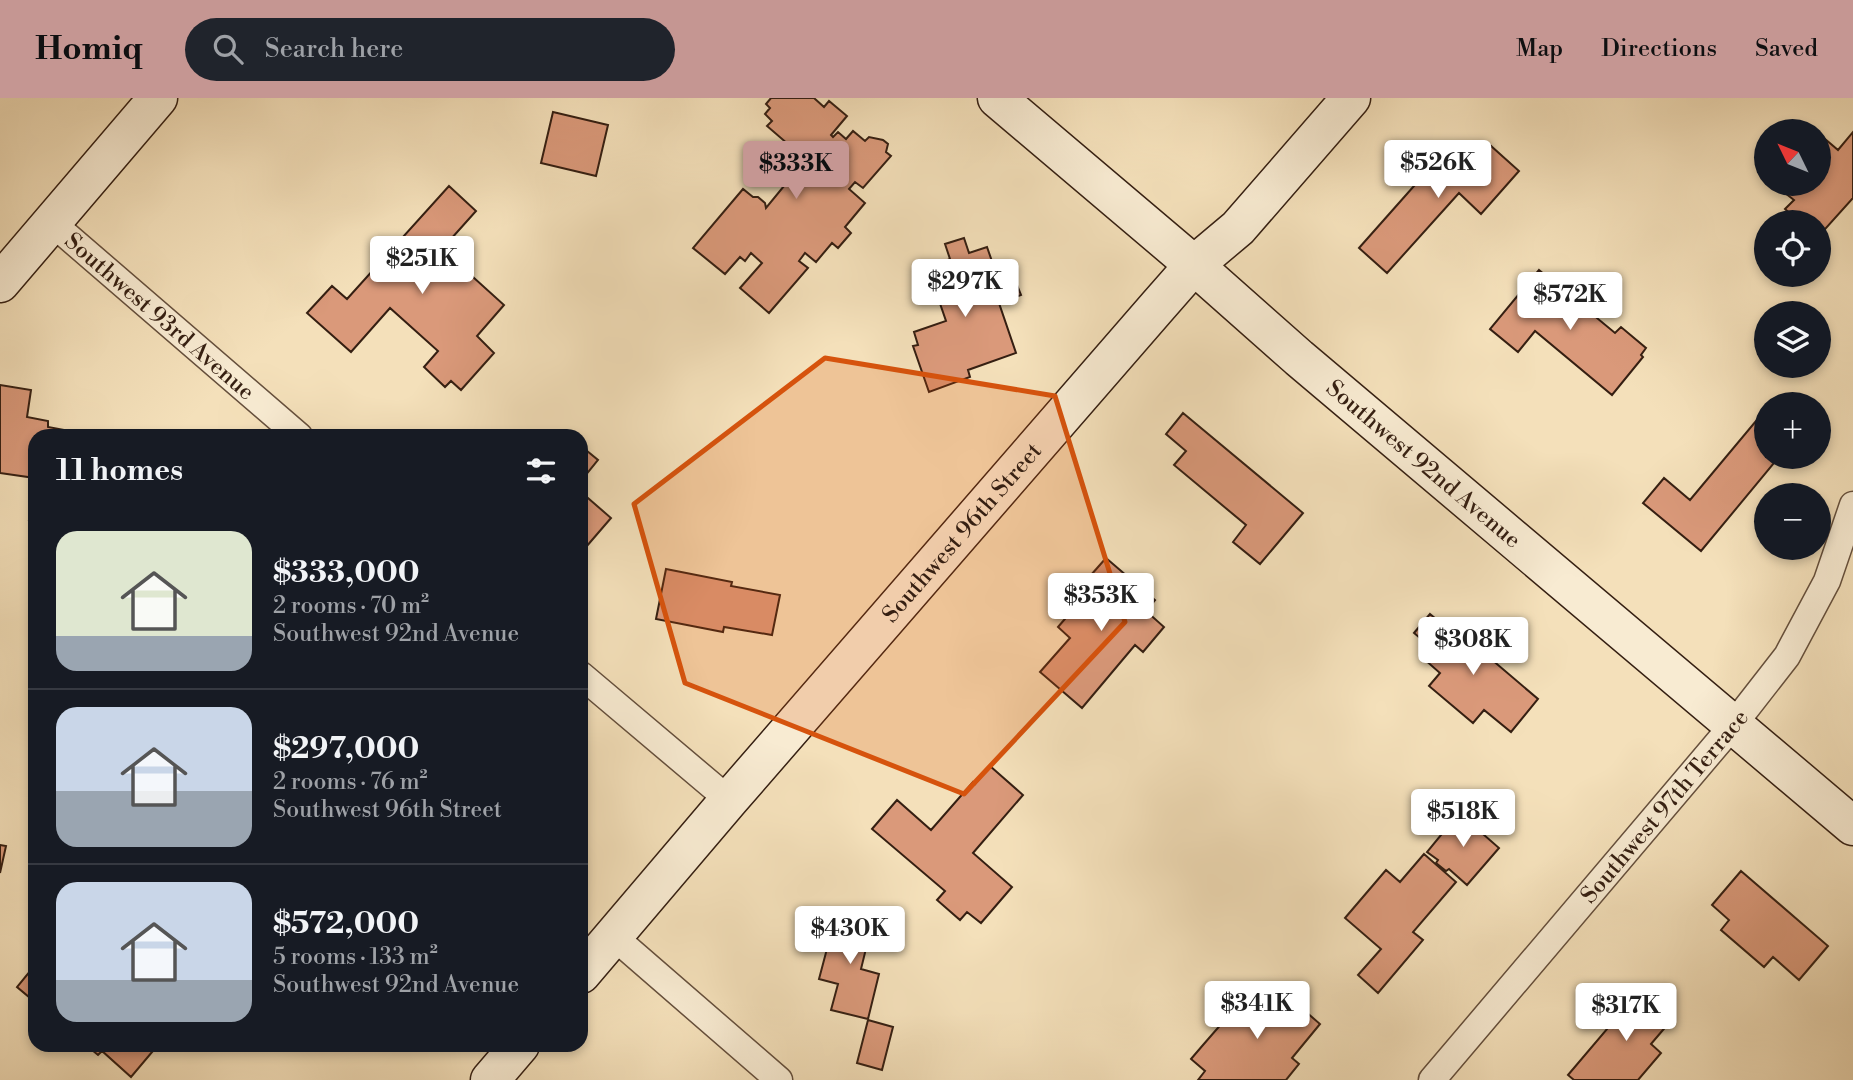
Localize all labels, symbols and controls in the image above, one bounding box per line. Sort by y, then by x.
search box [185,18,675,81]
text: Homiq [35,29,143,70]
icon: search [209,30,247,68]
text: Search here [265,33,403,65]
text: Map [1516,34,1563,64]
text: Directions [1601,34,1717,64]
text: Saved [1755,34,1818,64]
north arrow [1754,119,1830,196]
map controls [1754,119,1831,560]
pin: $526K [1389,140,1487,200]
pin: $333K [747,141,845,201]
text: $526K [1400,149,1476,177]
text: $333K [759,150,833,178]
button: locate [1754,210,1831,287]
street label: Southwest 93rd Avenue [59,227,260,406]
pin: $251K [373,236,471,296]
text: $251K [386,245,458,273]
pin: $297K [916,260,1014,319]
text: $297K [928,268,1002,296]
pin: $572K [1521,272,1619,332]
text: $572K [1533,281,1607,309]
button: layers [1754,301,1831,378]
street label: Southwest 92nd Avenue [1320,374,1526,554]
button: + [1754,392,1831,469]
street label: Southwest 96th Street [877,437,1048,629]
text: 11 homes [56,452,183,490]
icon: filters [522,452,560,490]
button: − [1754,483,1831,560]
text: $333,000 [273,554,420,592]
icon: home [112,559,196,643]
pin: $353K [1052,574,1150,633]
text: $353K [1064,582,1138,610]
text: 2 rooms · 70 m² [273,592,429,620]
pin: $308K [1424,618,1522,677]
text: Southwest 92nd Avenue [273,620,519,648]
text: $308K [1434,626,1512,654]
street label: Southwest 97th Terrace [1575,704,1755,909]
text: $297,000 [273,730,419,768]
icon: home [112,735,196,819]
text: 2 rooms · 76 m² [273,768,428,796]
pin: $518K [1414,790,1512,849]
text: Southwest 96th Street [273,796,502,824]
text: $518K [1427,798,1499,826]
text: $572,000 [273,905,419,943]
pin: $430K [801,906,899,966]
icon: home [112,910,196,994]
text: $430K [811,915,889,943]
text: 5 rooms · 133 m² [273,943,438,971]
text: Southwest 92nd Avenue [273,971,519,999]
pin: $341K [1208,982,1306,1041]
pin: $317K [1577,984,1675,1043]
text: $341K [1221,990,1293,1018]
text: $317K [1592,992,1660,1020]

